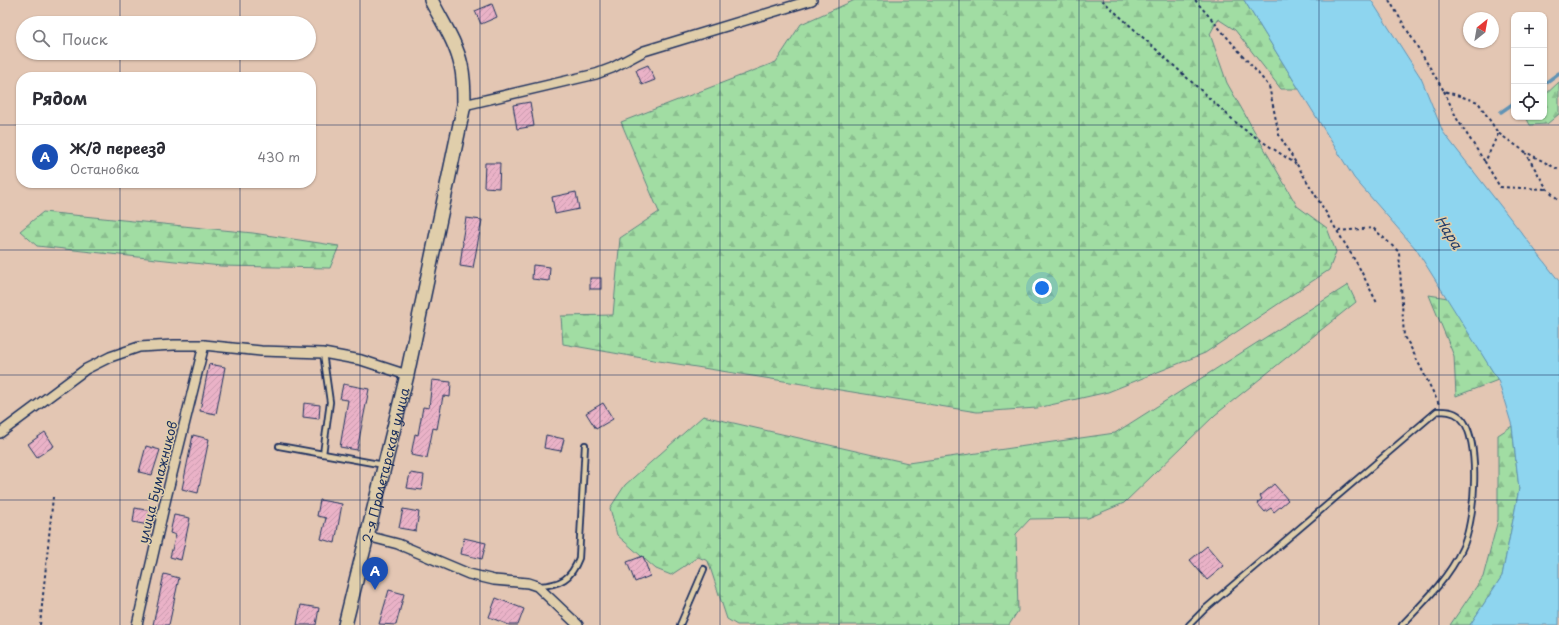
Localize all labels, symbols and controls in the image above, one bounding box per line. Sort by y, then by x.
north arrow [1463,12,1499,48]
map controls [1511,12,1547,120]
button: + [1511,12,1547,48]
search box [16,16,316,60]
icon: search [30,27,52,49]
text: Поиск [62,27,108,50]
button: − [1511,48,1547,84]
button: locate [1511,84,1547,120]
text: Рядом [32,85,87,111]
text: Ж/д переезд [70,136,165,159]
text: A [40,147,50,166]
text: 430 m [258,147,300,166]
text: Остановка [70,159,139,178]
water label: Нара [1430,211,1468,254]
your location [1032,278,1052,298]
street label: 2-я Пролетарская улица [356,384,413,544]
street label: улица Бумажников [133,419,181,545]
pin: A [362,557,388,590]

